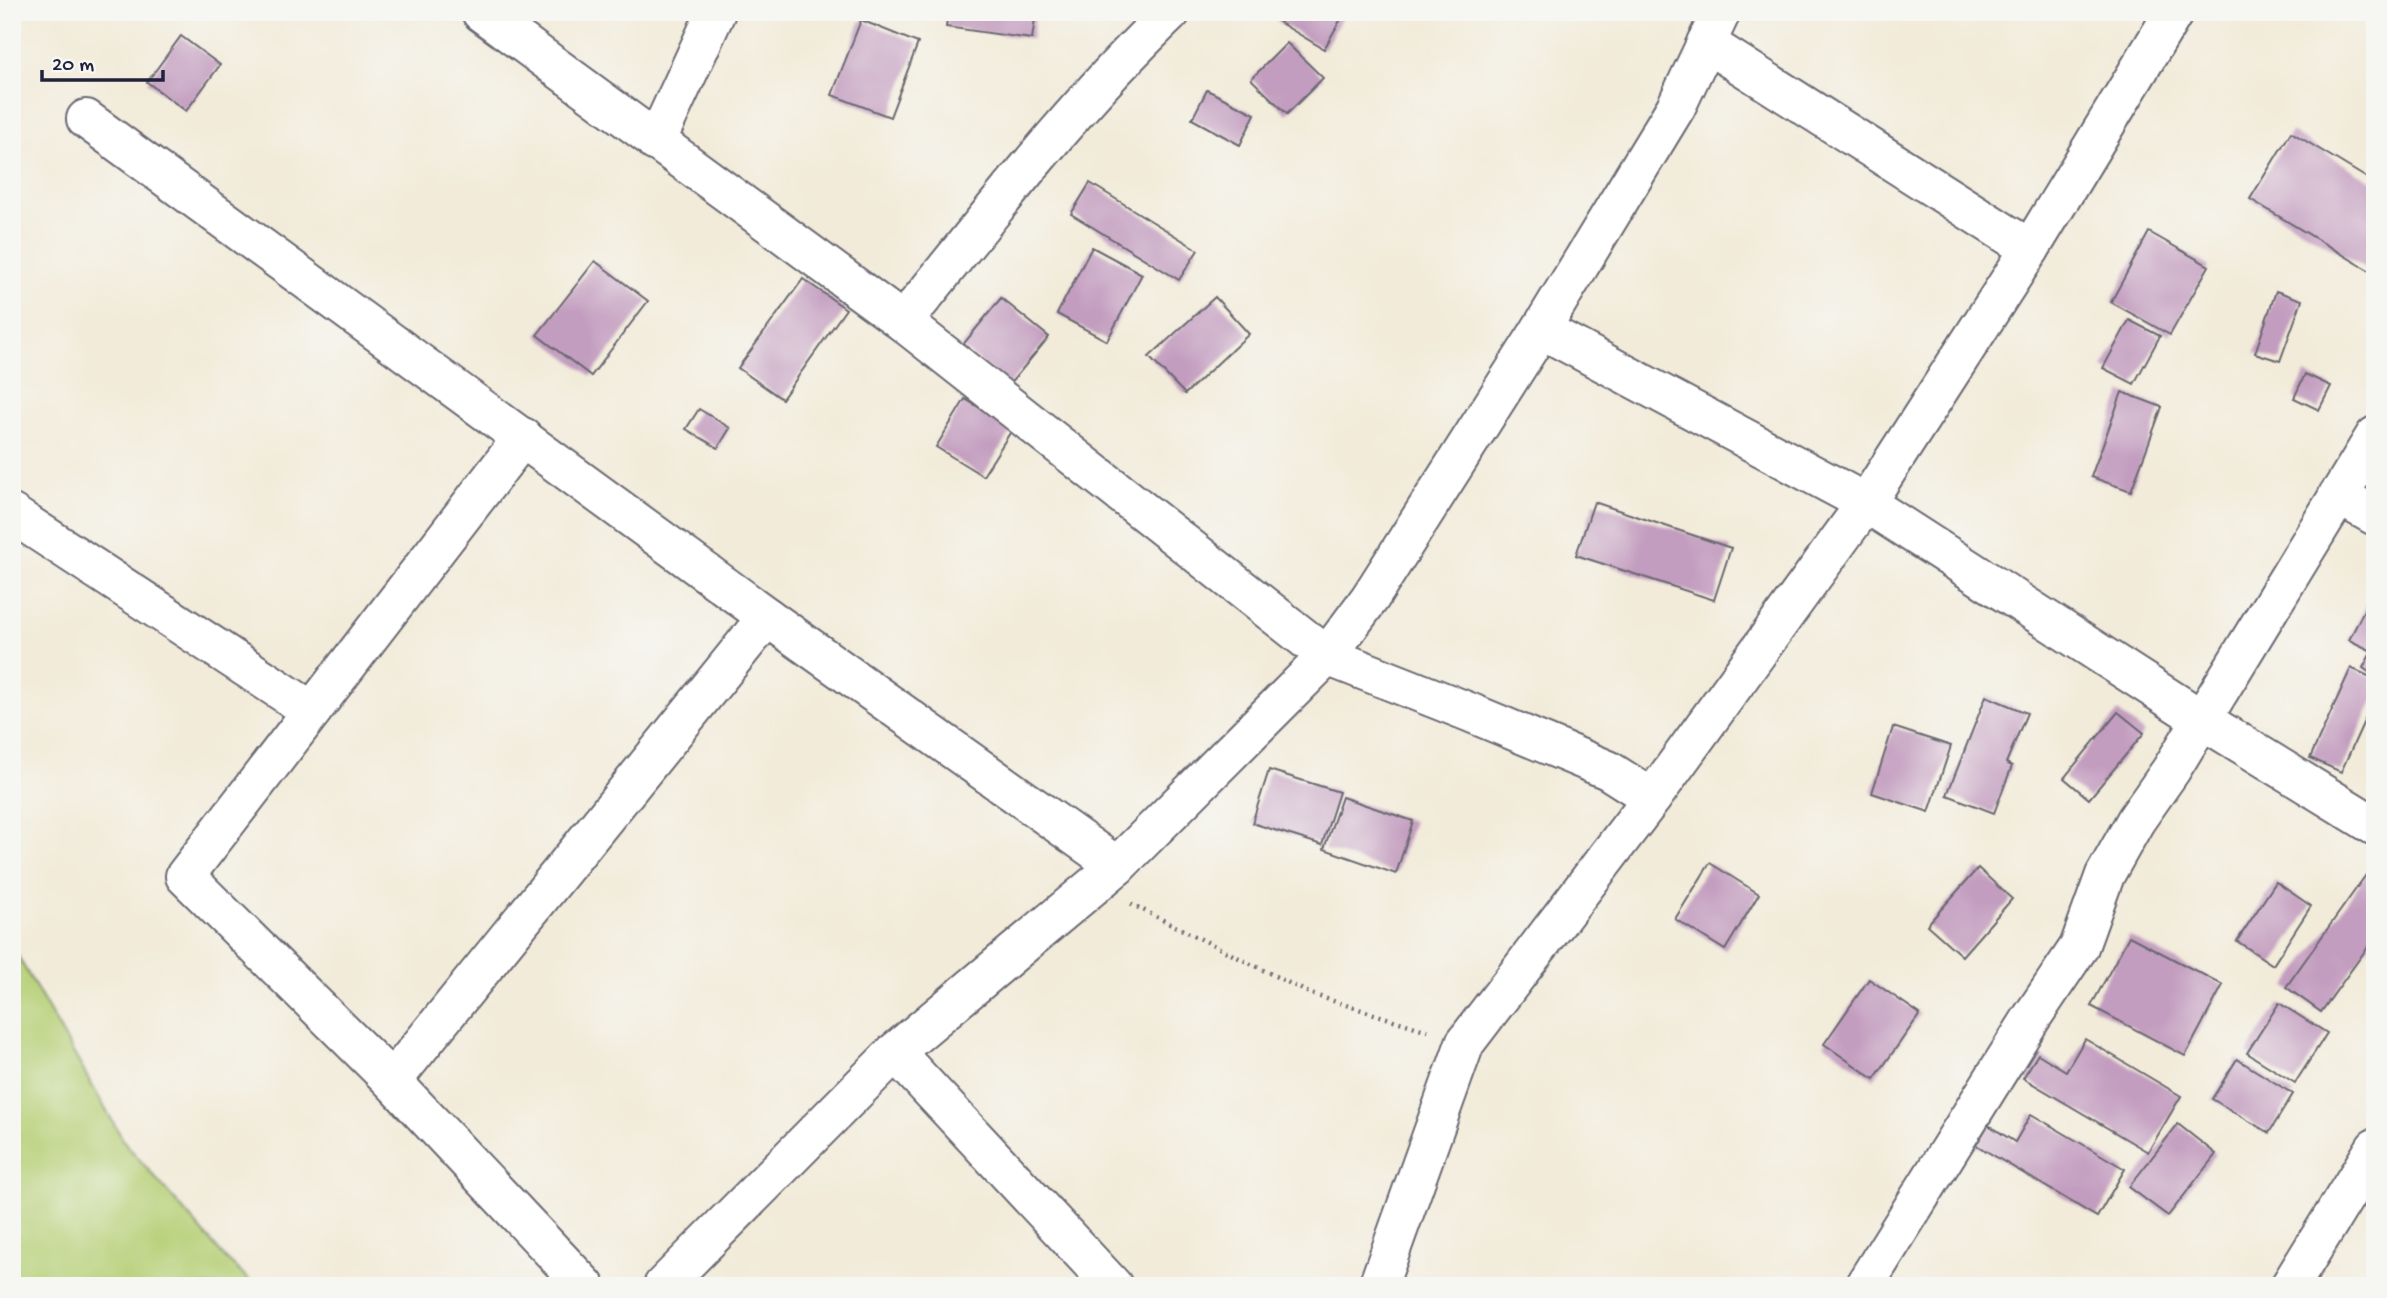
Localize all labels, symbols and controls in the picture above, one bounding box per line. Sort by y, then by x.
scale bar [42,38,163,82]
text: 20 m [52,54,94,79]

